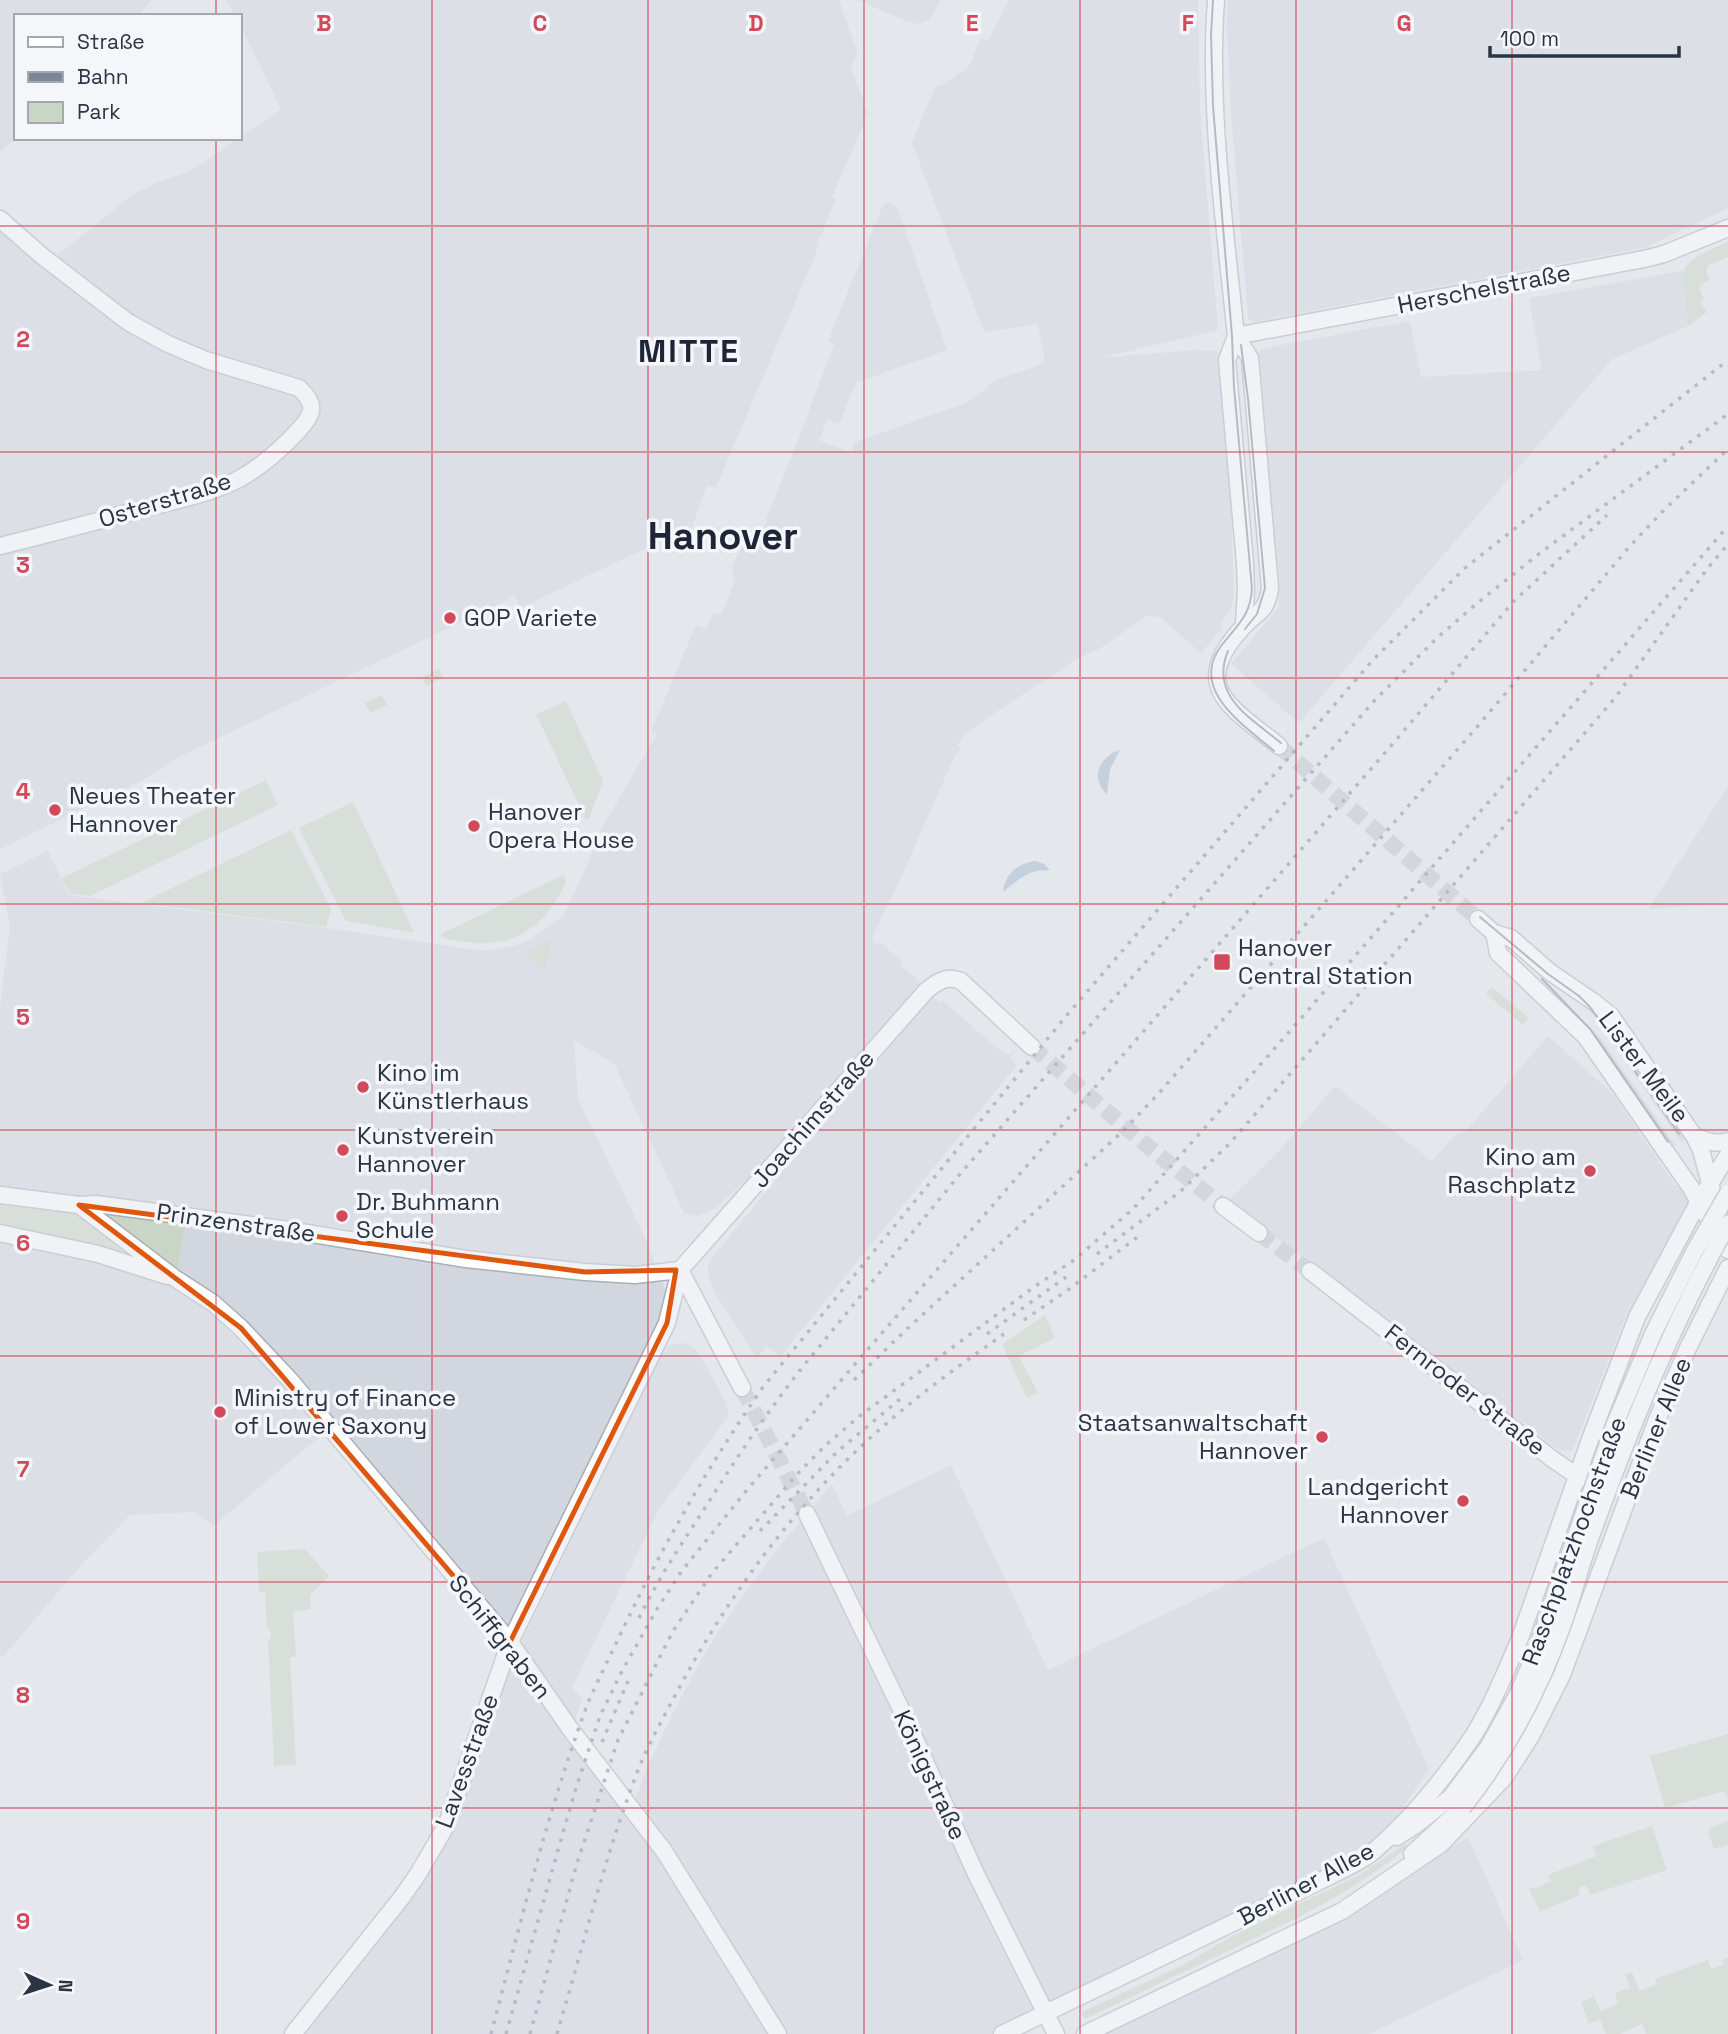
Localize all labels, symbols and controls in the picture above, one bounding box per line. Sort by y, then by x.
text: B [316,8,332,38]
text: C [533,8,547,38]
text: D [748,8,764,38]
text: E [966,8,978,38]
text: F [1182,8,1194,38]
text: G [1396,8,1412,38]
legend [14,14,242,140]
scale bar [1490,14,1679,58]
text: 100 m [1500,25,1559,52]
text: Straße [77,28,145,55]
text: Bahn [77,63,129,90]
text: Park [77,98,121,125]
street label: Herschelstraße [1395,257,1573,320]
text: 2 [16,324,30,354]
district label: MITTE [638,331,740,371]
street label: Osterstraße [95,465,235,534]
district label: Hanover [648,512,798,560]
text: 3 [16,550,30,580]
place label: GOP Variete [464,602,597,633]
marker: GOP Variete [442,610,458,626]
text: 4 [16,776,31,806]
place label: Neues Theater Hannover [69,780,236,839]
place label: Hanover Opera House [488,796,634,855]
marker: Neues Theater Hannover [47,802,63,818]
marker: Hanover Opera House [466,818,482,834]
place label: Hanover Central Station [1238,932,1413,991]
marker: Hanover Central Station [1212,952,1232,972]
text: 5 [16,1002,30,1032]
street label: Lister Meile [1592,1005,1697,1129]
street label: Joachimstraße [744,1043,881,1194]
place label: Kino im Künstlerhaus [377,1057,529,1116]
marker: Kino im Künstlerhaus [355,1079,371,1095]
place label: Kunstverein Hannover [357,1120,494,1179]
place label: Kino am Raschplatz [1448,1141,1576,1200]
marker: Kunstverein Hannover [335,1142,351,1158]
marker: Kino am Raschplatz [1582,1163,1598,1179]
place label: Dr. Buhmann Schule [356,1186,500,1245]
street label: Prinzenstraße [155,1196,318,1249]
marker: Dr. Buhmann Schule [334,1208,350,1224]
text: 6 [16,1228,30,1258]
street label: Fernroder Straße [1378,1317,1552,1462]
street label: Berliner Allee [1613,1352,1698,1503]
place label: Ministry of Finance of Lower Saxony [234,1382,456,1441]
marker: Ministry of Finance of Lower Saxony [212,1404,228,1420]
place label: Staatsanwaltschaft Hannover [1078,1407,1308,1466]
street label: Raschplatzhochstraße [1514,1412,1633,1669]
marker: Staatsanwaltschaft Hannover [1314,1429,1330,1445]
text: 7 [17,1454,30,1484]
place label: Landgericht Hannover [1308,1471,1449,1530]
marker: Landgericht Hannover [1455,1493,1471,1509]
street label: Schiffgraben [442,1568,559,1705]
text: 8 [16,1680,30,1710]
street label: Lavesstraße [428,1689,505,1832]
street label: Königstraße [887,1705,974,1845]
street label: Berliner Allee [1232,1835,1379,1932]
text: 9 [16,1906,30,1936]
north arrow [14,1950,84,2020]
text: N [53,1979,78,1993]

